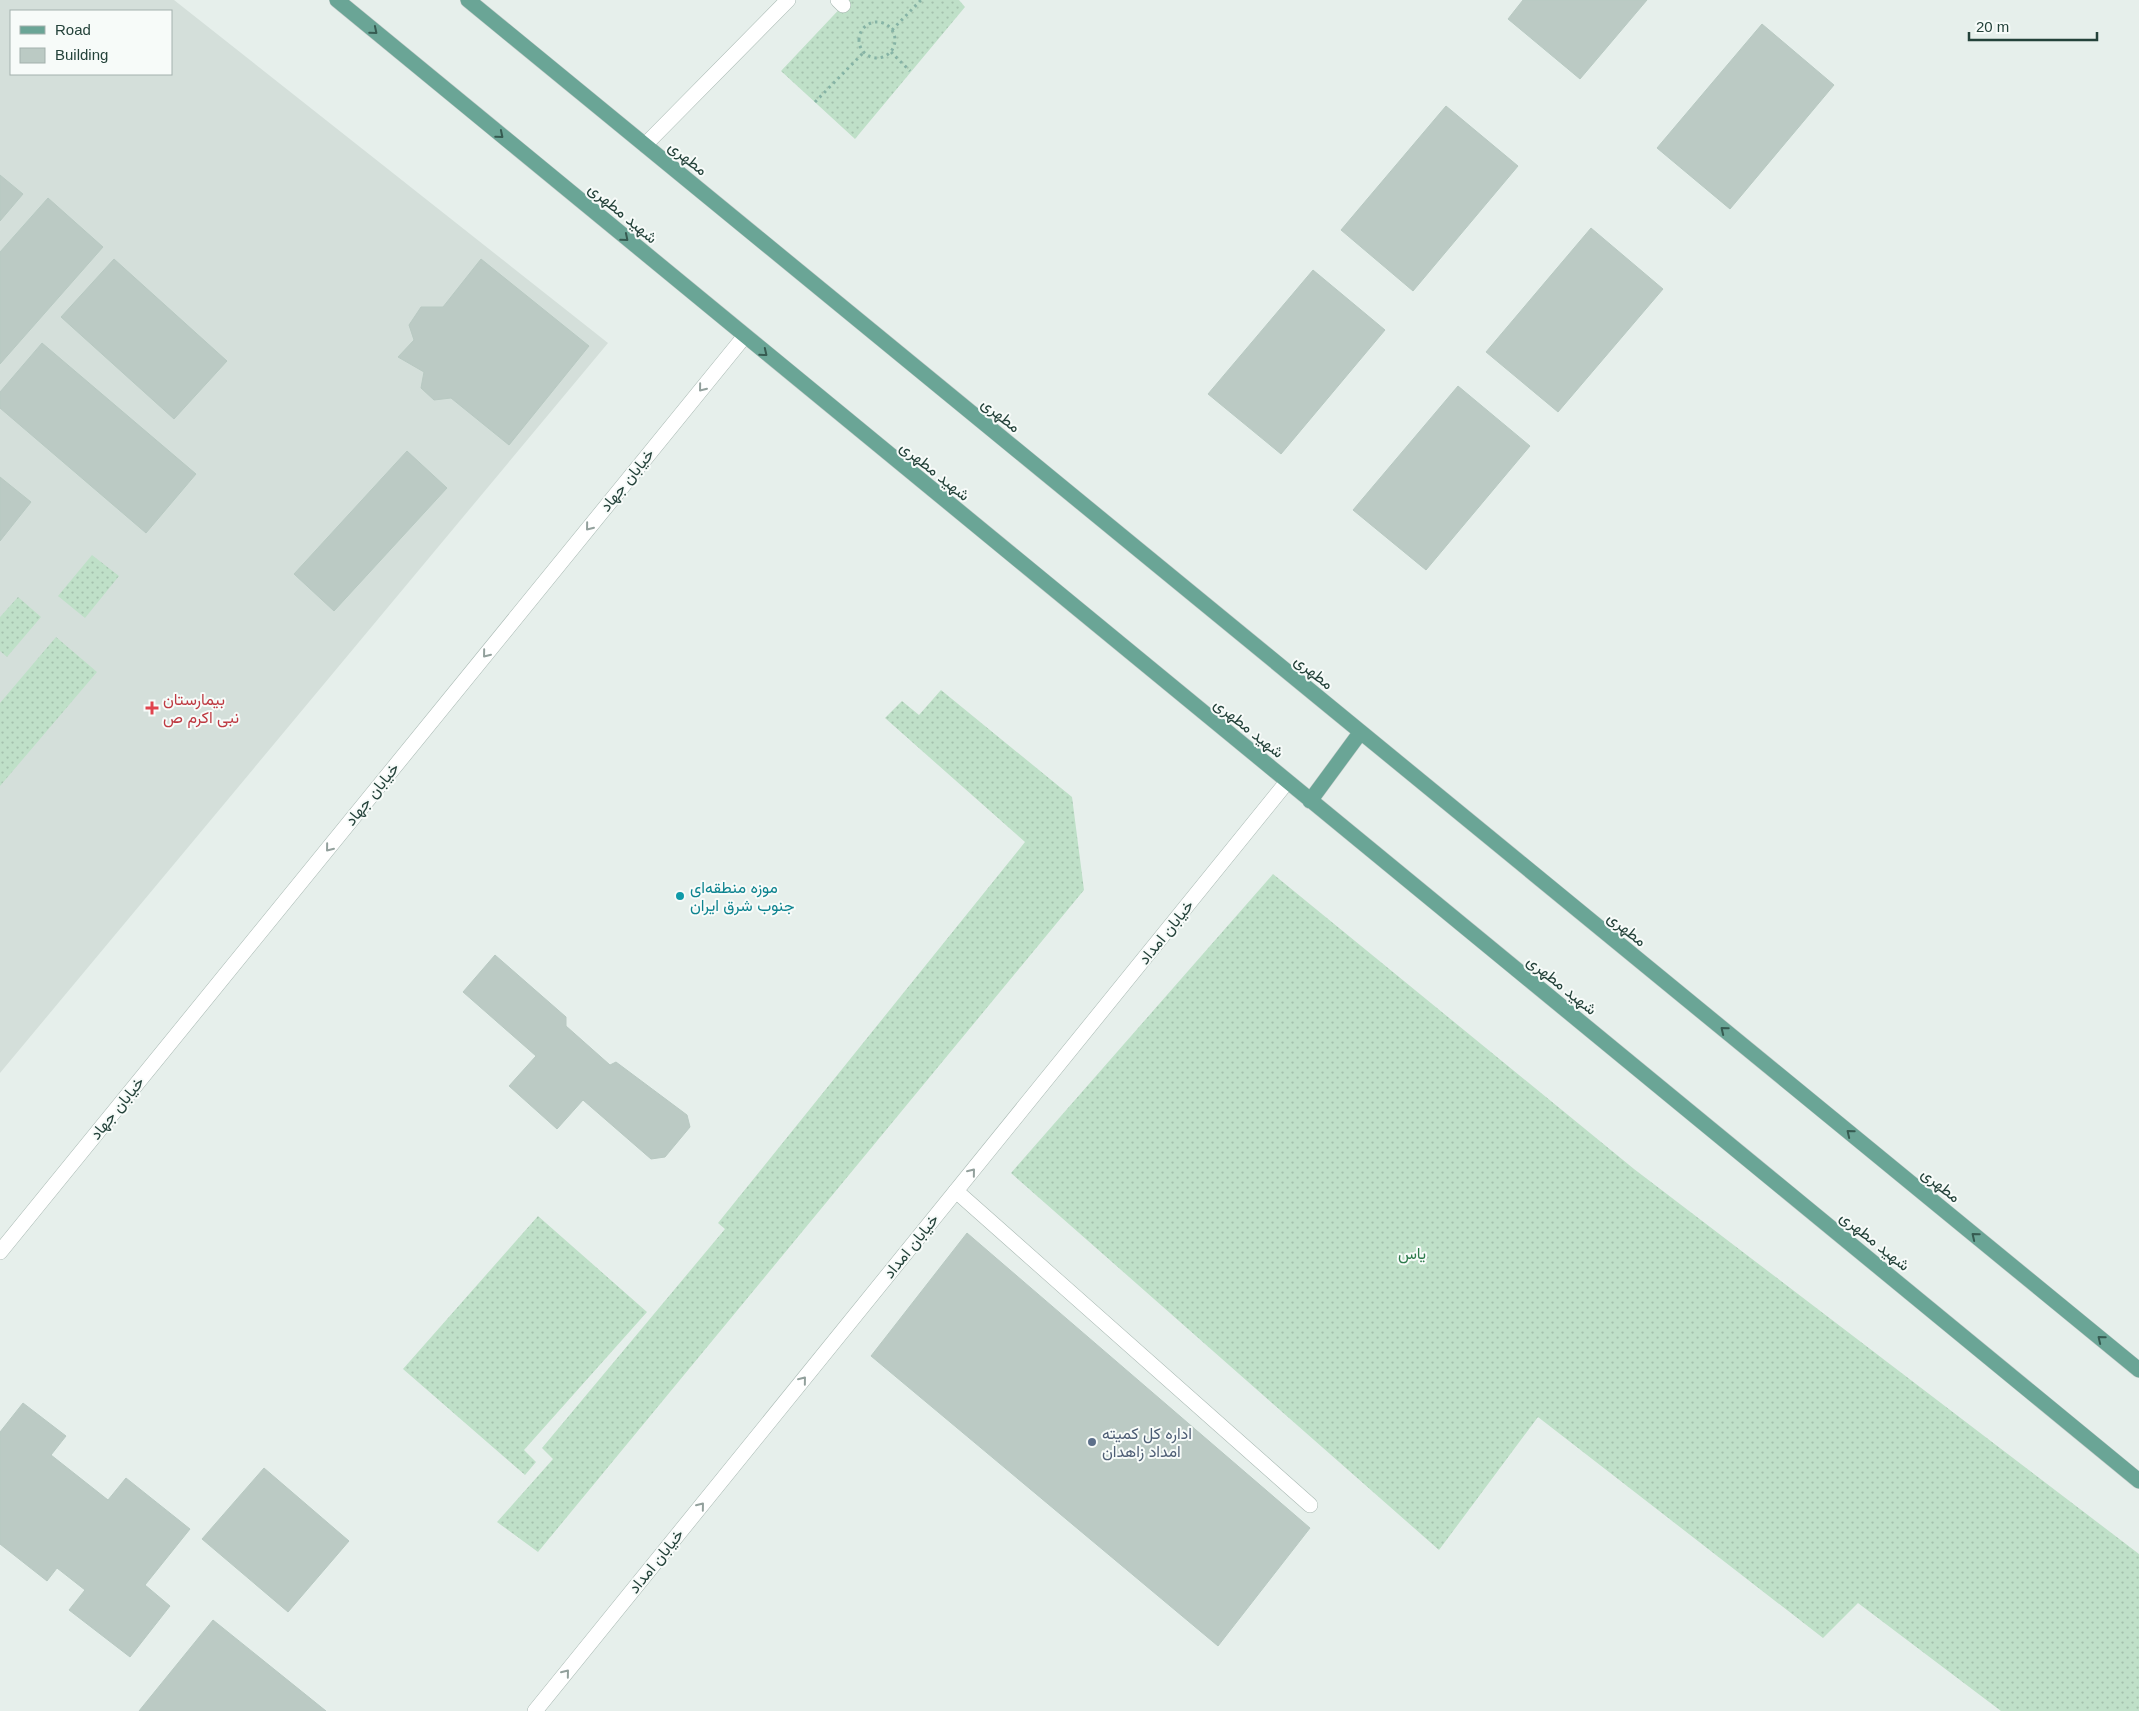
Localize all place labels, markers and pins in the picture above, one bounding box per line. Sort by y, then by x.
place label: بیمارستان نبی اکرم ص [163,691,239,728]
marker: بیمارستان نبی اکرم ص [145,701,159,715]
place label: موزه منطقه‌ای جنوب شرق ایران [690,879,795,916]
marker: موزه منطقه‌ای جنوب شرق ایران [674,890,686,902]
place label: اداره کل کمیته امداد زاهدان [1102,1425,1192,1462]
marker: اداره کل کمیته امداد زاهدان [1086,1436,1098,1448]

